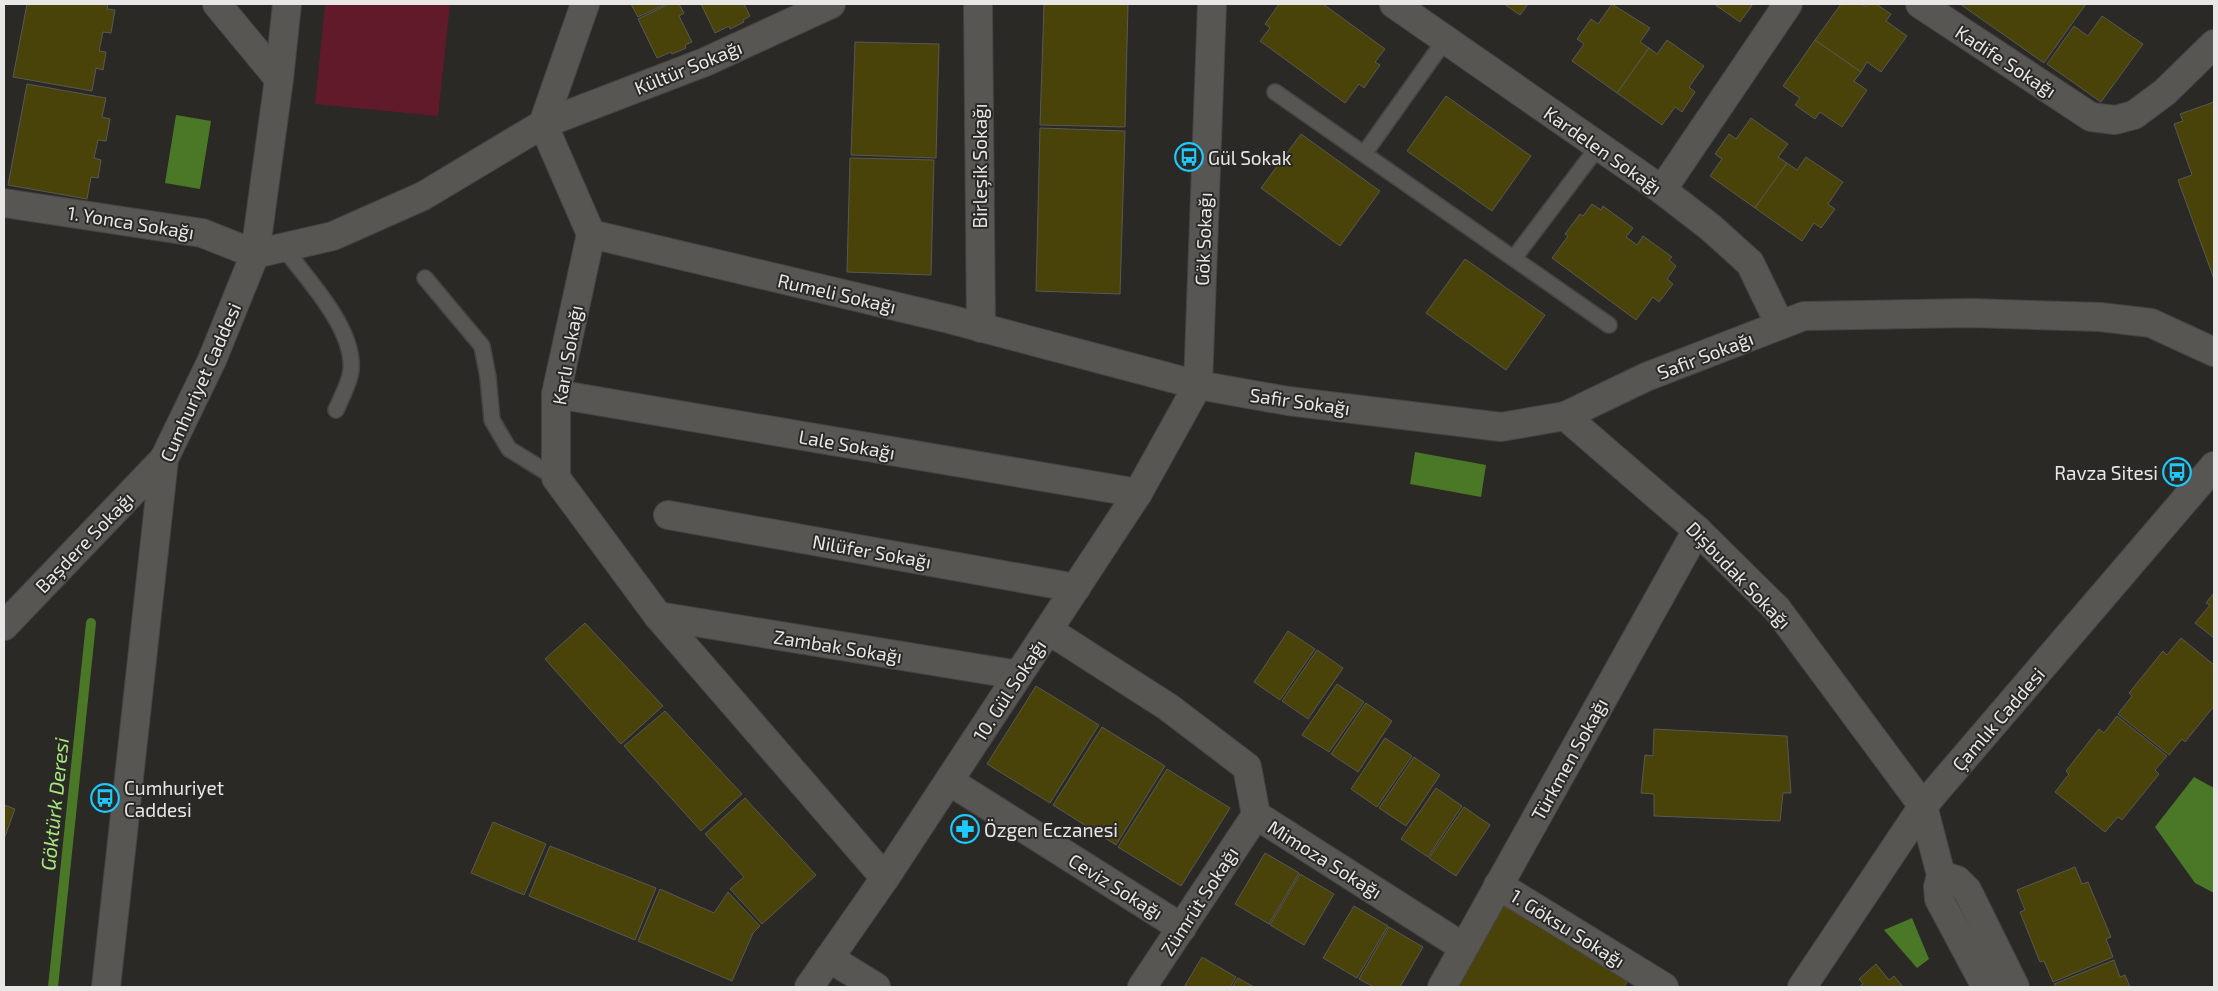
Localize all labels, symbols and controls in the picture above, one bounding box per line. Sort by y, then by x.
street label: Kadife Sokağı [1951,20,2061,102]
street label: Kültür Sokağı [631,35,745,99]
street label: Kardelen Sokağı [1540,101,1666,199]
street label: Birleşik Sokağı [968,104,992,228]
bus stop icon: Gül Sokak [1174,142,1204,172]
place label: Gül Sokak [1208,146,1292,169]
street label: Gök Sokağı [1190,192,1216,286]
street label: 1. Yonca Sokağı [66,201,196,243]
street label: Rumeli Sokağı [776,268,898,318]
street label: Cumhuriyet Caddesi [155,299,245,465]
street label: Karlı Sokağı [547,303,587,407]
street label: Safir Sokağı [1654,326,1756,384]
street label: Safir Sokağı [1248,383,1352,419]
street label: Lale Sokağı [797,424,897,464]
bus stop icon: Ravza Sitesi [2162,457,2192,487]
place label: Ravza Sitesi [2054,461,2158,484]
street label: Başdere Sokağı [30,487,139,598]
street label: Dişbudak Sokağı [1681,516,1796,634]
street label: Nilüfer Sokağı [811,529,933,573]
street label: Zambak Sokağı [772,624,904,668]
street label: 10. Gül Sokağı [968,635,1050,745]
street label: Çamlık Caddesi [1947,663,2050,776]
street label: Türkmen Sokağı [1526,694,1612,824]
water label: Göktürk Deresi [35,736,73,872]
place label: Cumhuriyet Caddesi [124,776,224,821]
bus stop icon: Cumhuriyet Caddesi [90,783,120,813]
pharmacy icon: Özgen Eczanesi [950,814,980,844]
street label: Mimoza Sokağı [1264,815,1386,903]
place label: Özgen Eczanesi [984,818,1118,841]
street label: Zümrüt Sokağı [1155,842,1243,960]
street label: Ceviz Sokağı [1065,848,1167,924]
street label: 1. Göksu Sokağı [1507,884,1629,972]

